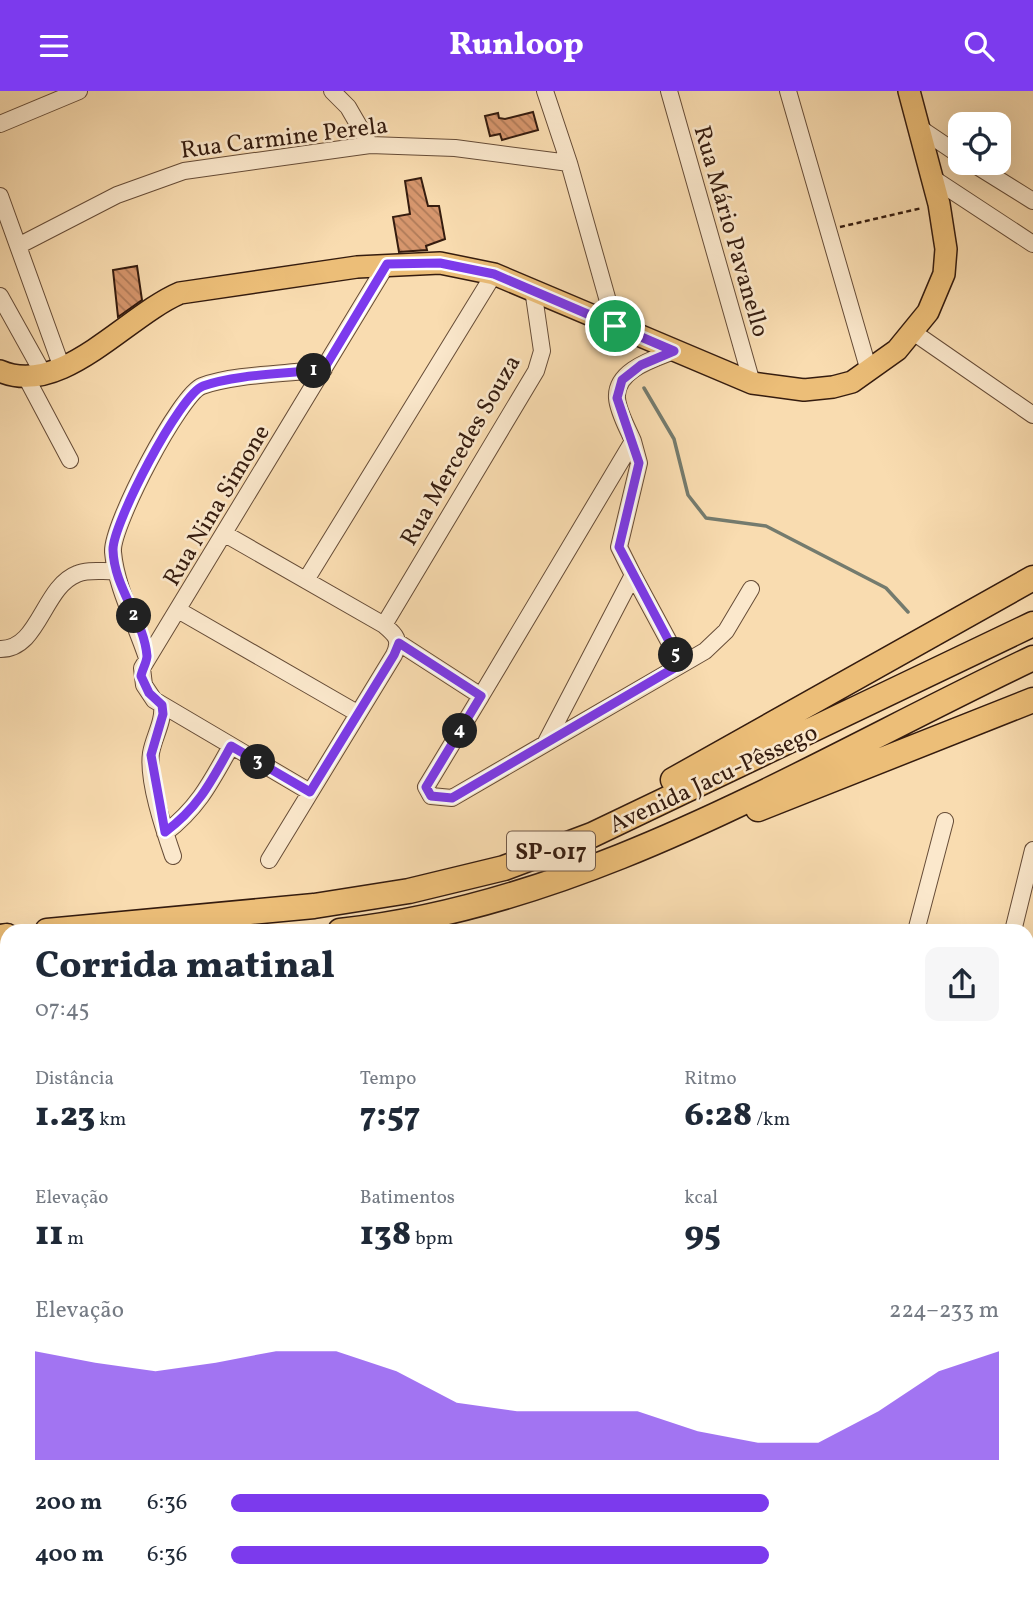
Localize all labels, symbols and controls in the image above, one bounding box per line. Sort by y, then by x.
text: Runloop [449,24,584,68]
icon: menu [35,27,73,65]
icon: search [960,27,998,65]
street label: Rua Carmine Perela [179,109,390,169]
map controls [948,112,1011,175]
button: locate [948,112,1011,175]
street label: Rua Mário Pavanello [684,122,777,341]
pin [585,296,645,356]
icon: arrive [596,307,634,345]
street label: Rua Mercedes Souza [393,349,530,553]
pin: 1 [296,353,332,389]
text: 1 [310,357,317,383]
street label: Rua Nina Simone [156,419,279,593]
pin: 2 [116,599,152,633]
text: 2 [129,602,138,628]
pin: 5 [658,637,694,673]
text: 5 [671,641,680,667]
pin: 4 [442,713,477,749]
text: 4 [454,717,465,743]
street label: Avenida Jacu-Pêssego [604,717,824,843]
pin: 3 [240,745,276,779]
text: 3 [253,748,262,774]
road number: SP-017 [507,831,595,871]
text: Corrida matinal [35,941,335,994]
button: share [925,947,999,1021]
text: 07:45 [35,994,90,1026]
text: Distância [35,1066,114,1092]
text: Tempo [360,1066,416,1092]
text: Ritmo [684,1066,737,1092]
text: 1.23 [35,1092,95,1140]
text: 7:57 [360,1092,420,1140]
text: 6:28 [684,1092,752,1140]
text: km [95,1107,126,1133]
text: /km [752,1107,790,1133]
text: Elevação [35,1185,108,1211]
text: Batimentos [360,1185,455,1211]
text: kcal [684,1185,718,1211]
text: 11 [35,1211,64,1259]
text: 138 [360,1211,411,1259]
text: 95 [684,1211,721,1259]
text: m [64,1226,84,1252]
text: bpm [411,1226,453,1252]
text: Elevação [35,1295,124,1327]
text: 224–233 m [889,1295,999,1327]
text: 200 m [35,1487,102,1519]
text: 6:36 [147,1487,188,1519]
text: 400 m [35,1539,104,1571]
text: 6:36 [147,1539,188,1571]

